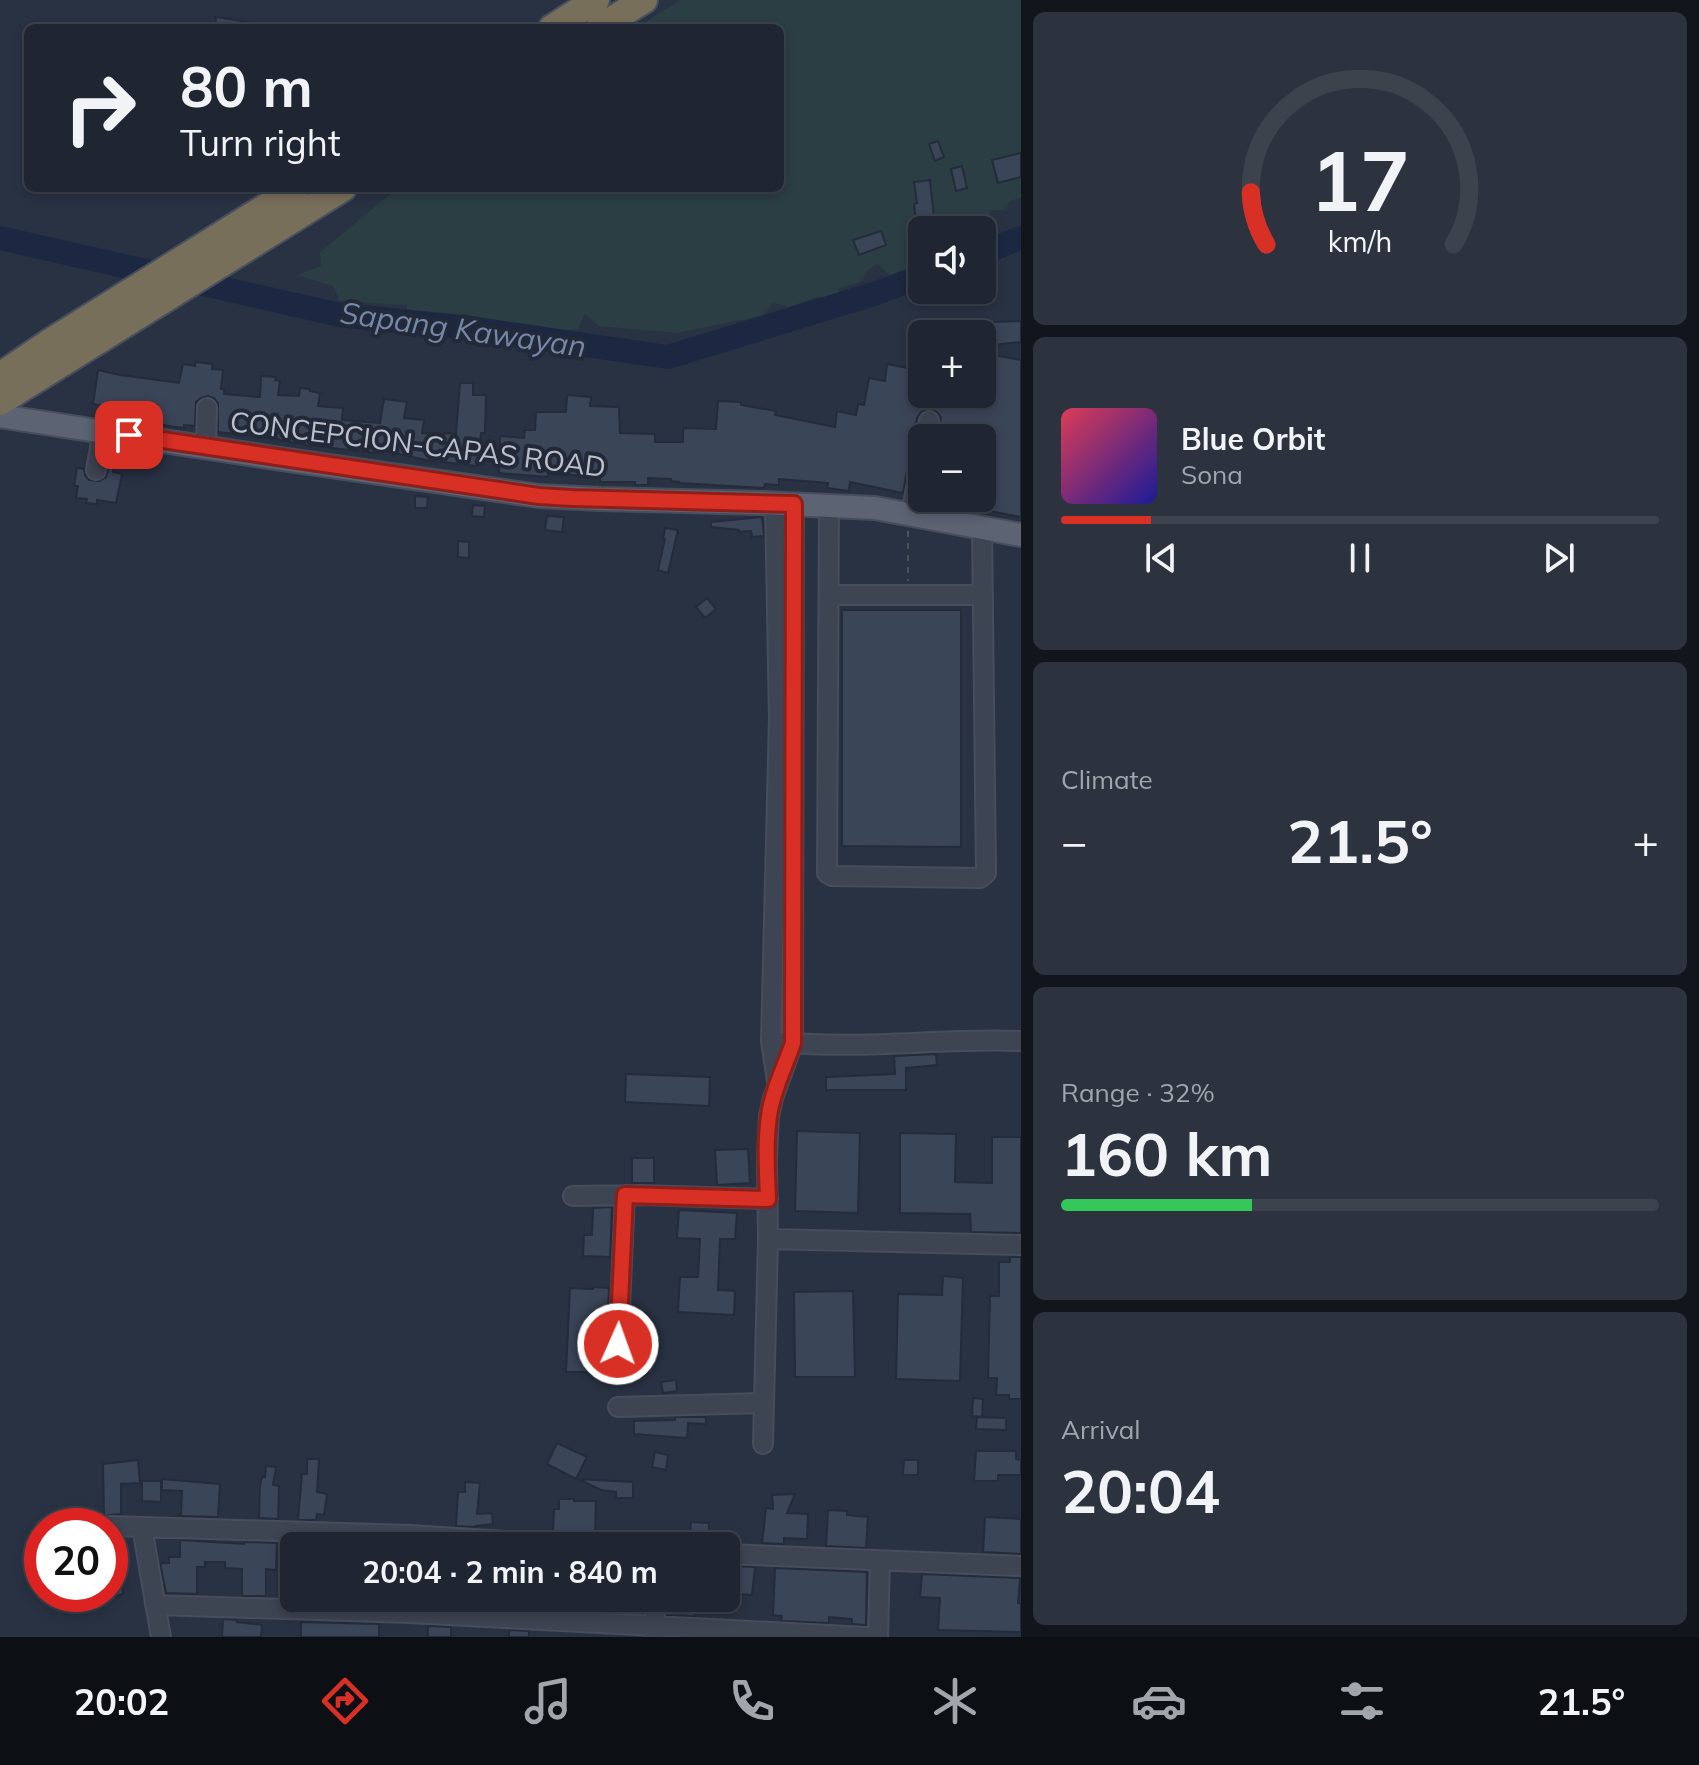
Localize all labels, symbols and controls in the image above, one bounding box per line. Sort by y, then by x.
text: 80 m [180,51,313,121]
icon: right [48,56,152,160]
text: Turn right [180,120,341,165]
text: 17 [1310,126,1410,231]
map controls [908,216,996,512]
button: sound [908,216,996,304]
text: km/h [1328,223,1392,259]
water label: Sapang Kawayan [338,293,589,365]
button: + [908,320,996,408]
pin [95,401,163,469]
street label: CONCEPCION-CAPAS ROAD [228,403,608,484]
icon: arrive [107,413,151,457]
text: Blue Orbit [1181,420,1325,458]
button: − [908,424,996,512]
text: Sona [1181,458,1243,491]
icon: previous [1139,536,1183,580]
icon: pause [1338,536,1382,580]
icon: next [1537,536,1581,580]
text: Climate [1061,763,1153,796]
text: 21.5° [1287,803,1433,878]
text: − [1061,814,1087,869]
text: + [1633,814,1659,869]
text: Range · 32% [1061,1076,1215,1109]
text: 160 km [1061,1116,1273,1191]
position arrow [576,1302,660,1386]
text: Arrival [1061,1413,1141,1446]
text: 20:04 [1061,1453,1220,1528]
speed limit sign: 20 [24,1508,128,1612]
text: 20:04 · 2 min · 840 m [362,1553,658,1591]
icon: directions [317,1673,373,1729]
icon: music [520,1673,576,1729]
icon: phone [724,1673,780,1729]
icon: climate [927,1673,983,1729]
icon: car [1131,1673,1187,1729]
icon: filters [1334,1673,1390,1729]
text: 20:02 [74,1679,169,1724]
text: 21.5° [1538,1679,1625,1724]

